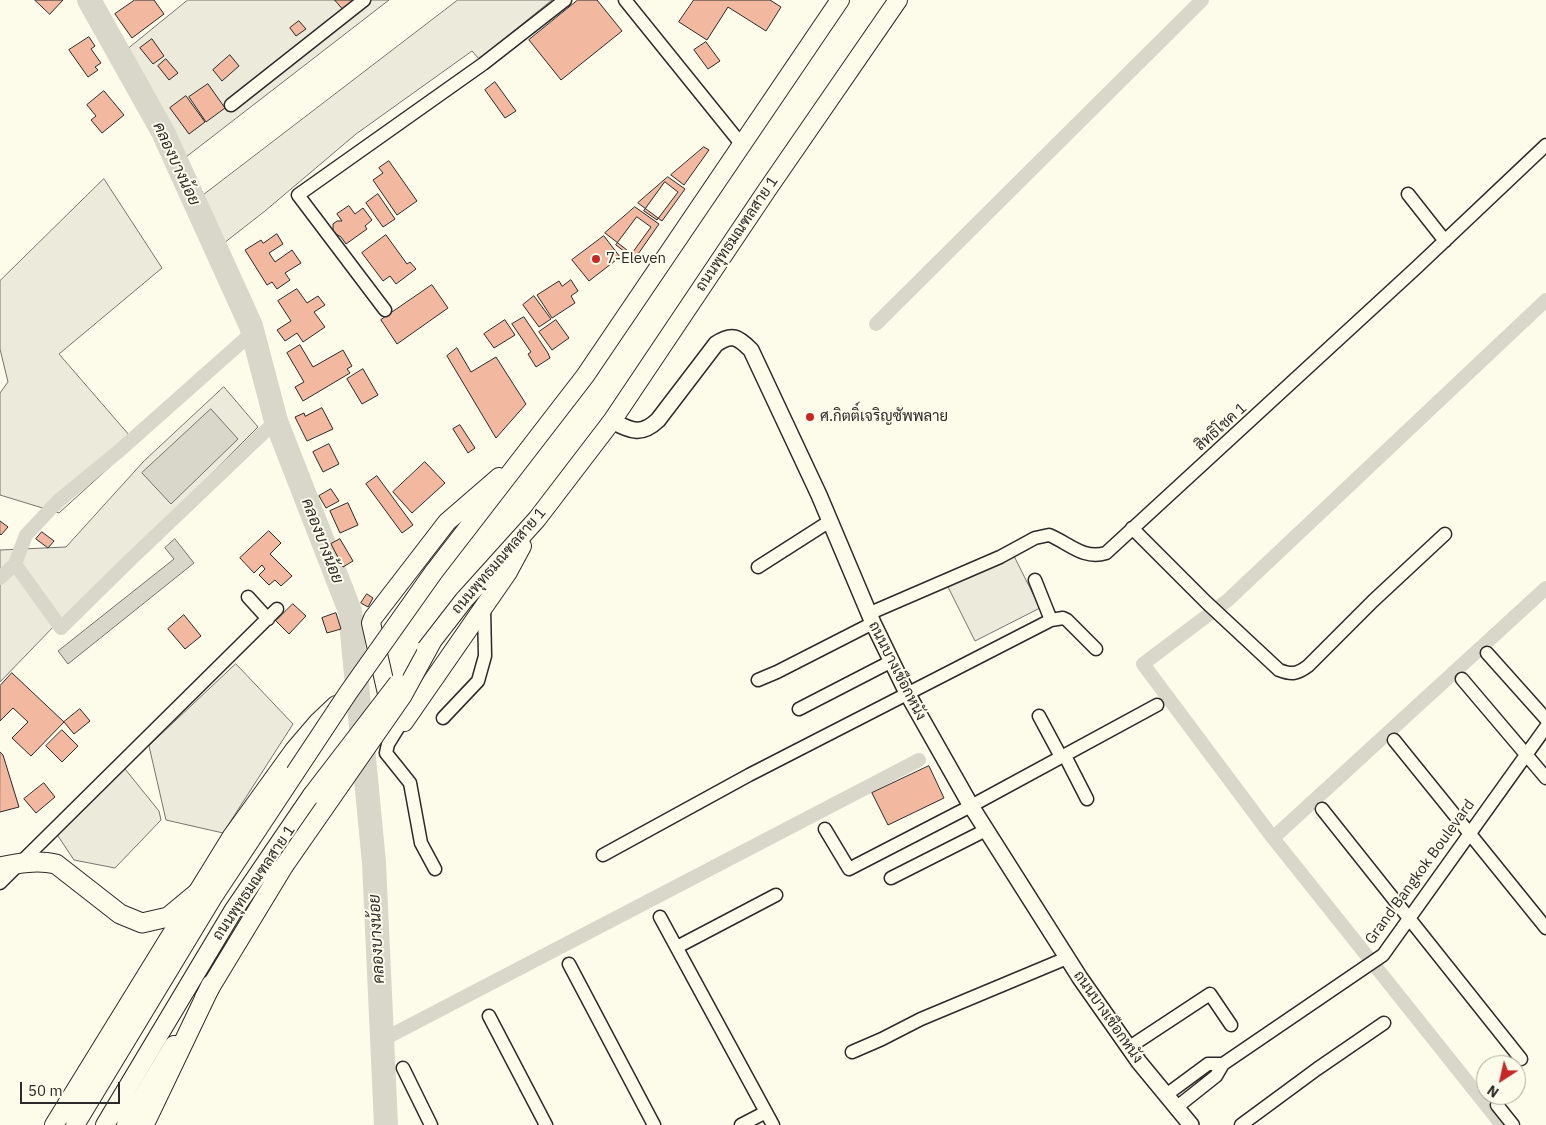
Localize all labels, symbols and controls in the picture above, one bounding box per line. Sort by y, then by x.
water label: คลองบางน้อย [148,119,204,209]
street label: ถนนพุทธมณฑลสาย 1 [692,173,782,295]
place label: 7-Eleven [606,250,666,268]
marker: 7-Eleven [590,253,602,265]
street label: สิทธิโชค 1 [1192,399,1250,455]
place label: ศ.กิตติ์เจริญซัพพลาย [820,408,948,426]
marker: ศ.กิตติ์เจริญซัพพลาย [804,411,816,423]
water label: คลองบางน้อย [297,496,347,586]
street label: ถนนพุทธมณฑลสาย 1 [448,504,550,618]
street label: ถนนบางเชือกหนัง [864,618,930,724]
street label: Grand Bangkok Boulevard [1361,796,1479,948]
street label: ถนนพุทธมณฑลสาย 1 [209,822,299,944]
water label: คลองบางน้อย [365,894,389,984]
street label: ถนนบางเชือกหนัง [1069,967,1147,1067]
north arrow [1476,1055,1526,1105]
scale bar [22,1072,122,1104]
text: 50 m [28,1081,63,1100]
text: N [1484,1081,1502,1102]

